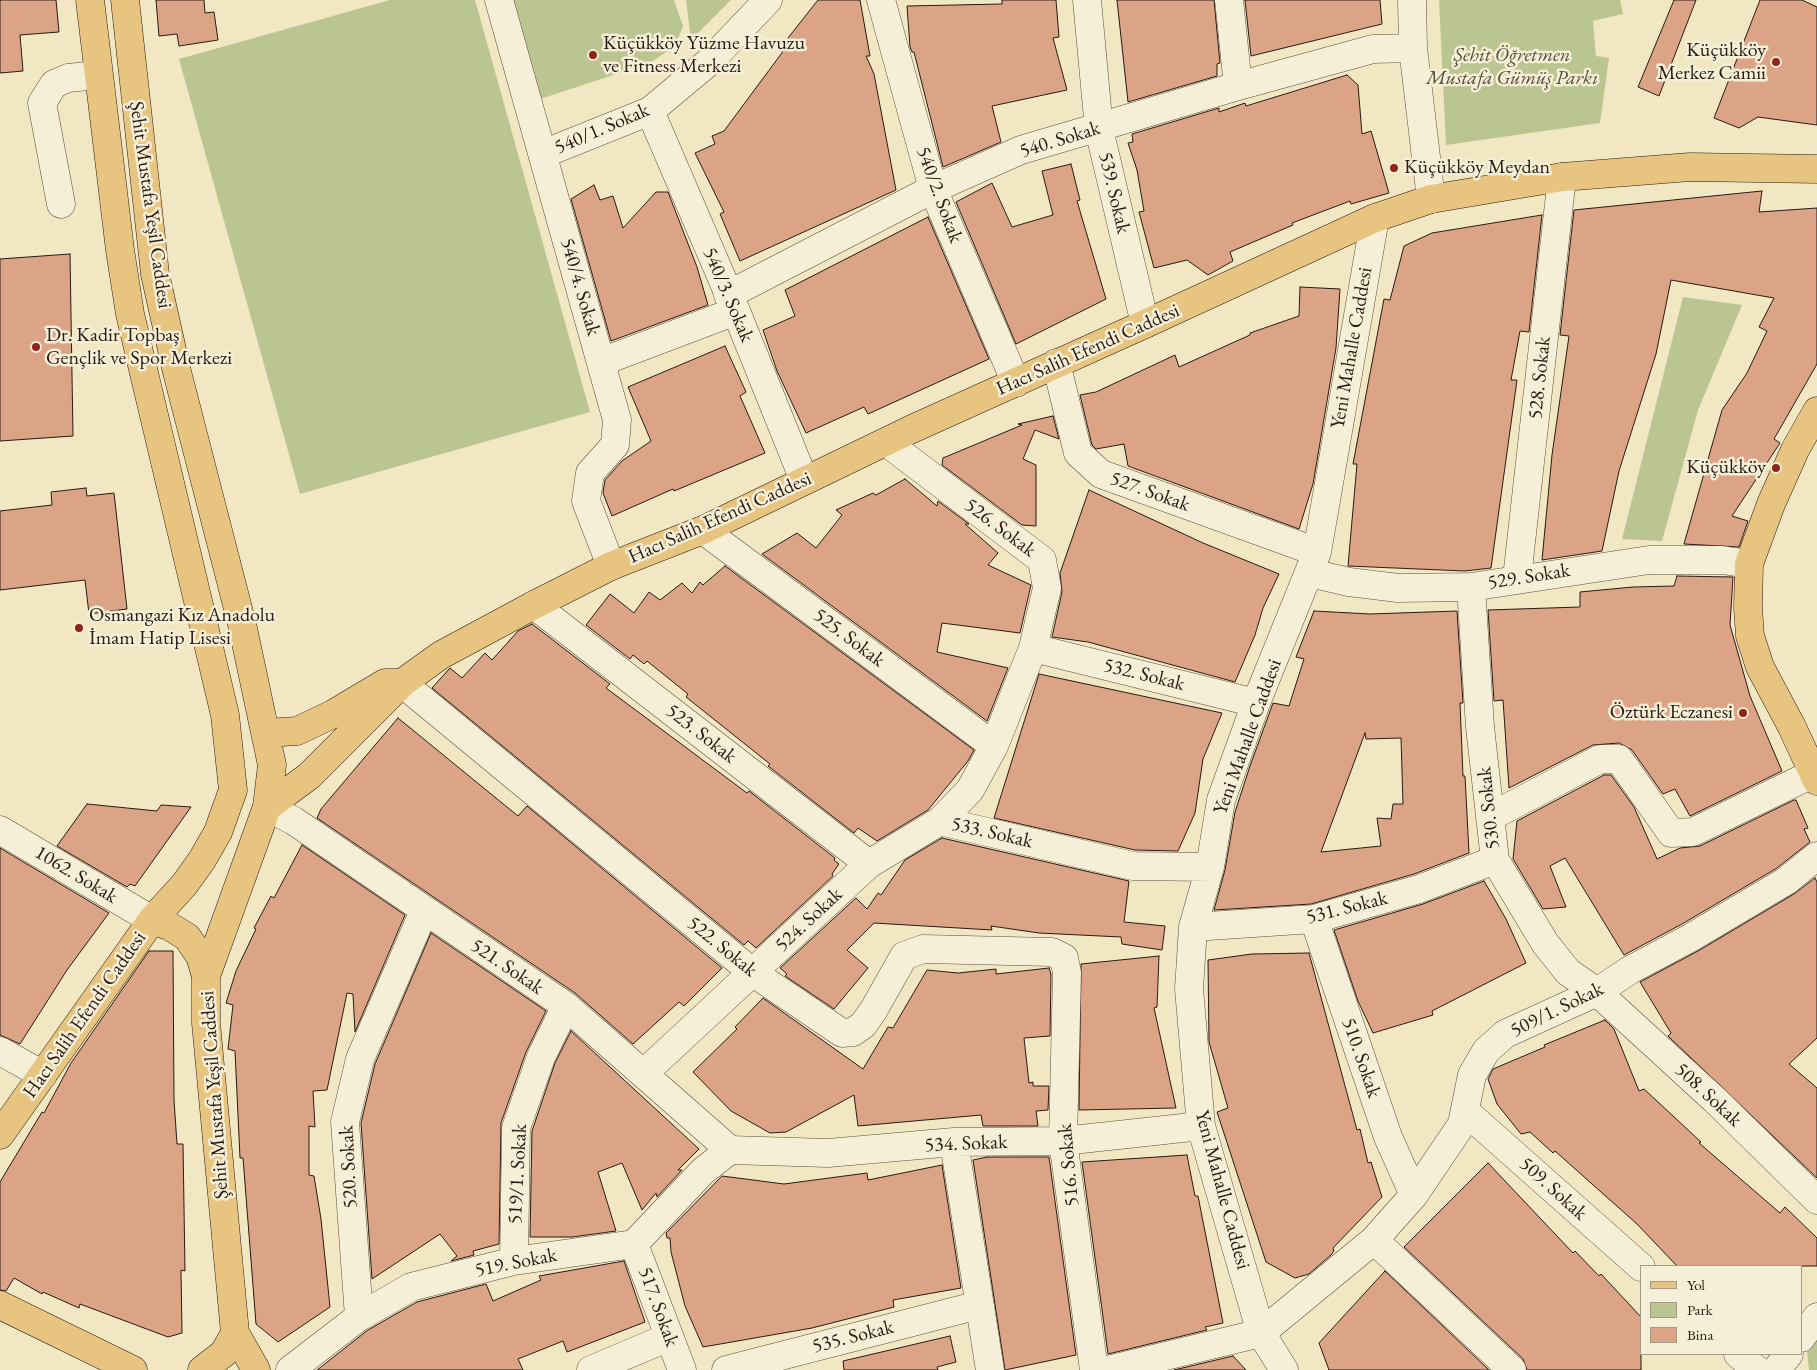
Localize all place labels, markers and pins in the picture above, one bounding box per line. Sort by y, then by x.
place label: Küçükköy Yüzme Havuzu ve Fitness Merkezi [603,32,805,79]
place label: Küçükköy Merkez Camii [1658,39,1766,86]
marker: Küçükköy Yüzme Havuzu ve Fitness Merkezi [587,49,599,61]
marker: Küçükköy Merkez Camii [1770,56,1782,68]
place label: Küçükköy Meydan [1404,156,1550,180]
marker: Küçükköy Meydan [1388,162,1400,174]
place label: Dr. Kadir Topbaş Gençlik ve Spor Merkezi [46,324,232,371]
marker: Dr. Kadir Topbaş Gençlik ve Spor Merkezi [30,341,42,353]
place label: Küçükköy [1686,456,1766,480]
marker: Küçükköy [1770,462,1782,474]
place label: Osmangazi Kız Anadolu İmam Hatip Lisesi [89,604,275,651]
marker: Osmangazi Kız Anadolu İmam Hatip Lisesi [73,622,85,634]
place label: Öztürk Eczanesi [1610,701,1733,725]
marker: Öztürk Eczanesi [1737,707,1749,719]

